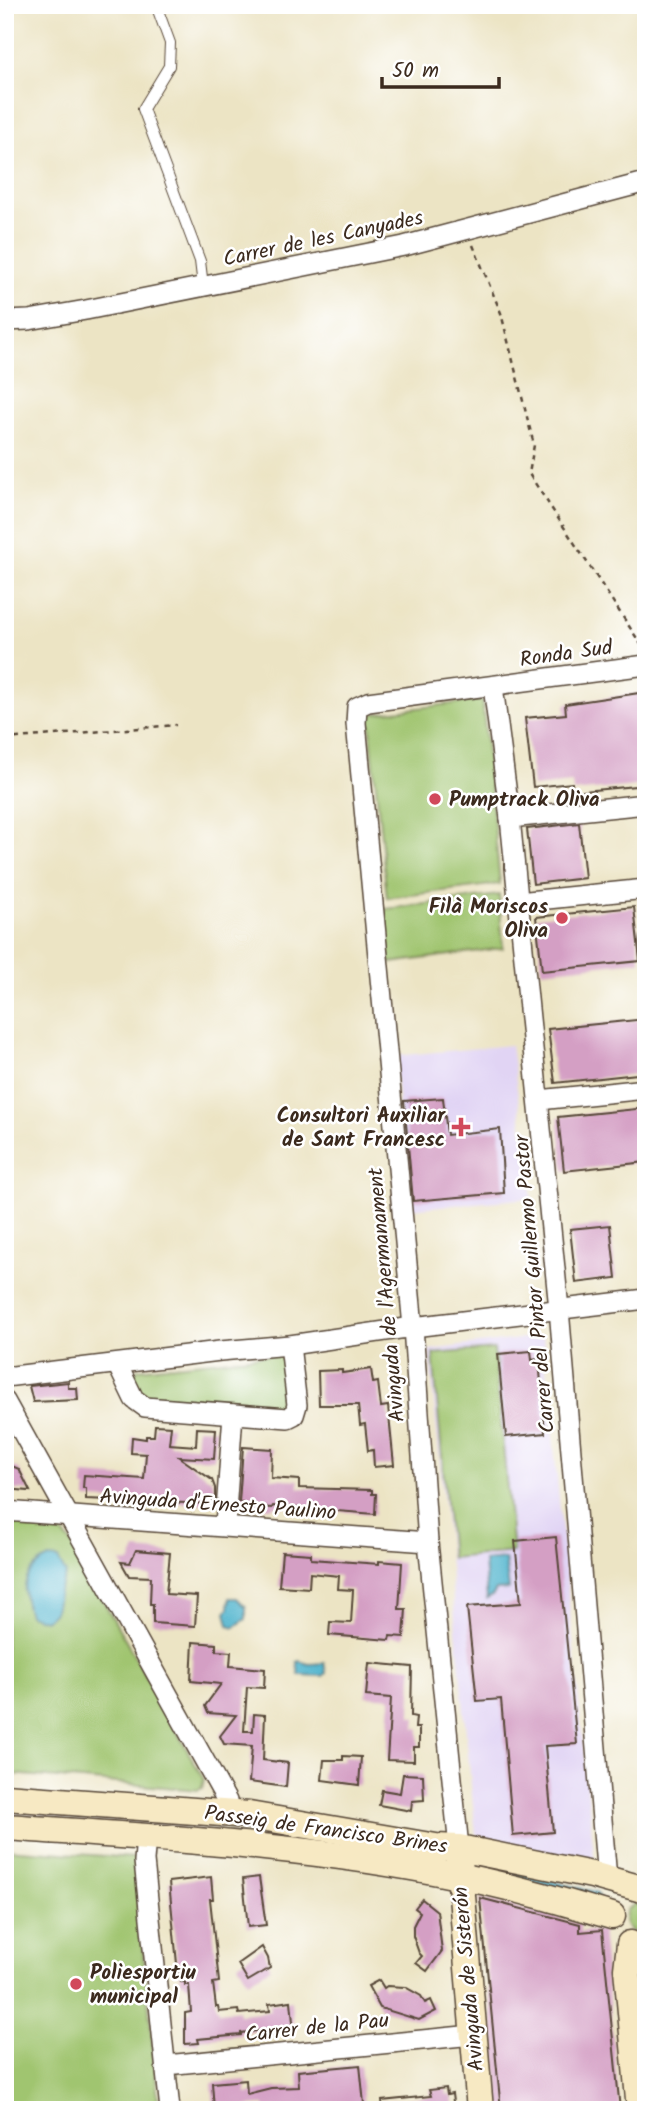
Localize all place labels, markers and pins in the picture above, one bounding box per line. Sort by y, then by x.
place label: Pumptrack Oliva [449,784,600,817]
marker: Pumptrack Oliva [427,791,443,807]
place label: Filà Moriscos Oliva [429,891,548,948]
marker: Filà Moriscos Oliva [554,910,570,926]
place label: Consultori Auxiliar de Sant Francesc [277,1100,446,1157]
marker: Consultori Auxiliar de Sant Francesc [451,1117,471,1137]
place label: Poliesportiu municipal [90,1957,197,2014]
marker: Poliesportiu municipal [68,1976,84,1992]

